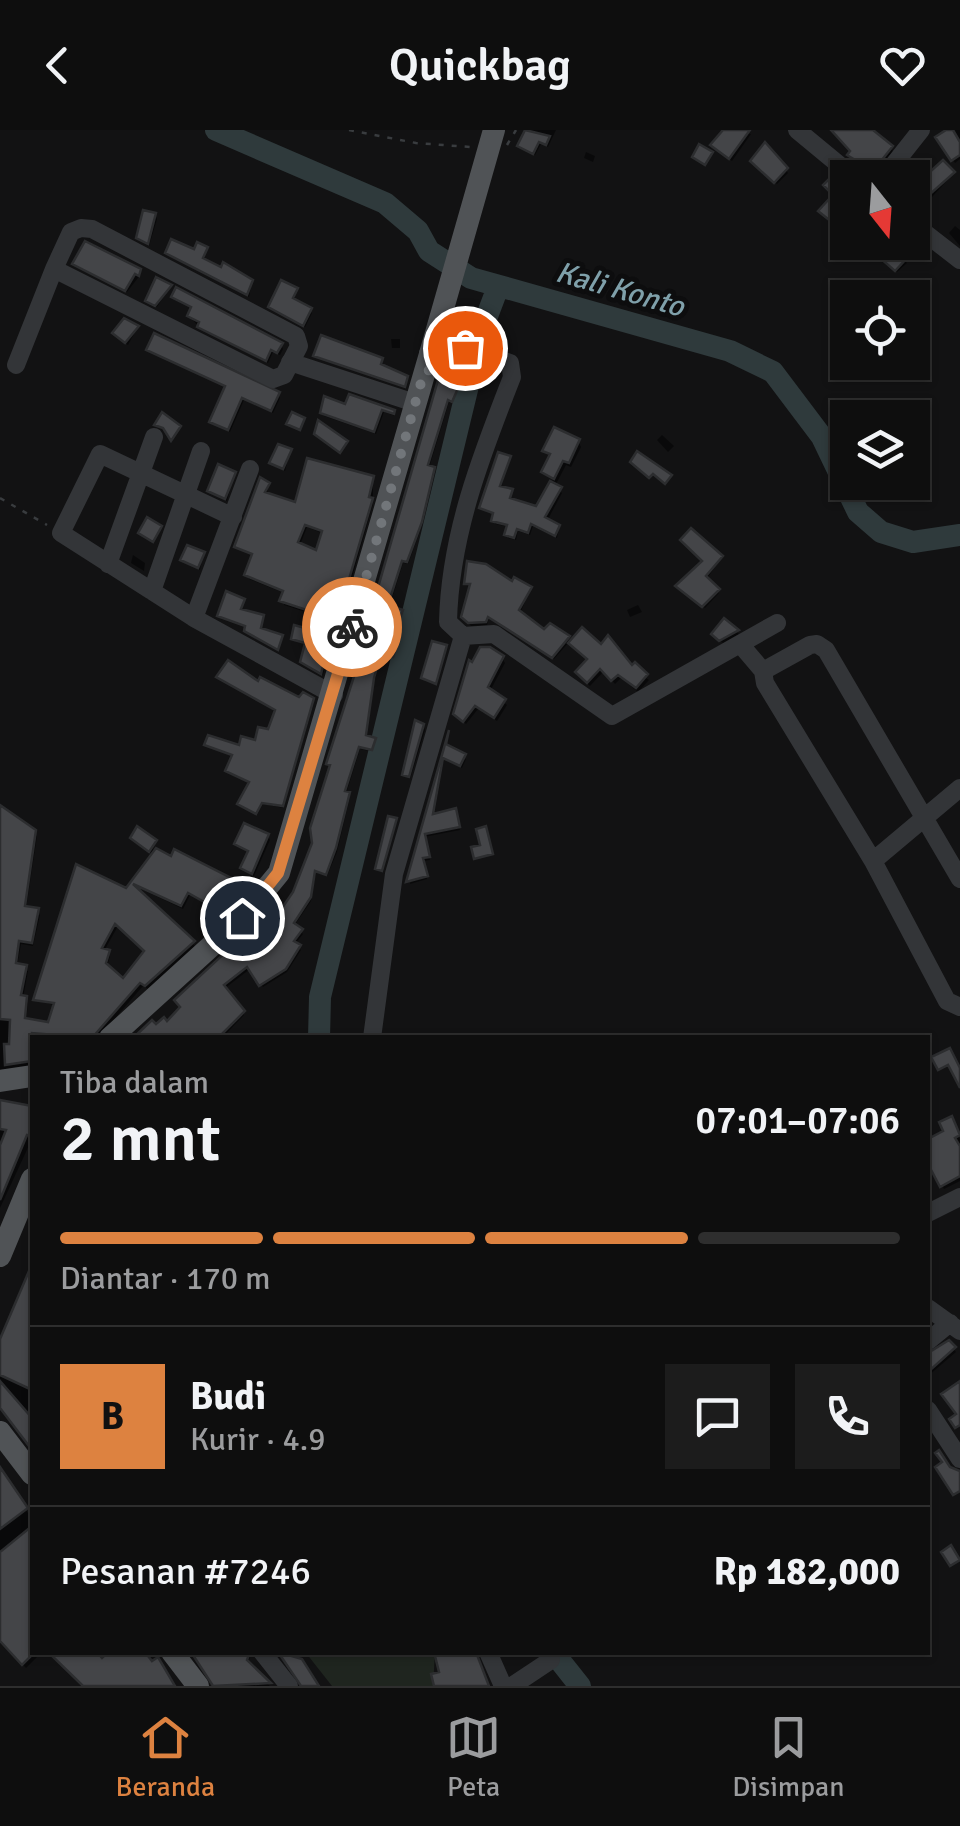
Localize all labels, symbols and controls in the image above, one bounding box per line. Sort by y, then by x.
icon: back [30,38,85,93]
text: Quickbag [389,38,571,93]
icon: heart [875,38,930,93]
north arrow [830,160,930,260]
map controls [830,160,930,500]
water label: Kali Konto [551,254,690,326]
button: locate [830,280,930,380]
pin [423,306,508,391]
icon: bag [438,321,493,376]
button: layers [830,400,930,500]
courier [302,577,402,677]
icon: bike [325,600,380,655]
pin [200,876,285,961]
icon: home [215,891,270,946]
text: Tiba dalam [60,1063,209,1102]
text: 07:01–07:06 [695,1097,900,1144]
text: 2 mnt [60,1099,221,1179]
text: Diantar · 170 m [60,1259,271,1298]
button: chat [665,1364,770,1469]
button: phone [795,1364,900,1469]
text: Budi [190,1373,266,1420]
text: B [101,1393,124,1440]
text: Kurir · 4.9 [190,1420,326,1459]
text: Pesanan #7246 [60,1548,311,1595]
text: Rp 182,000 [713,1548,900,1595]
tab: Beranda [116,1710,215,1804]
tab: Peta [446,1710,501,1804]
tab: Disimpan [732,1710,844,1804]

